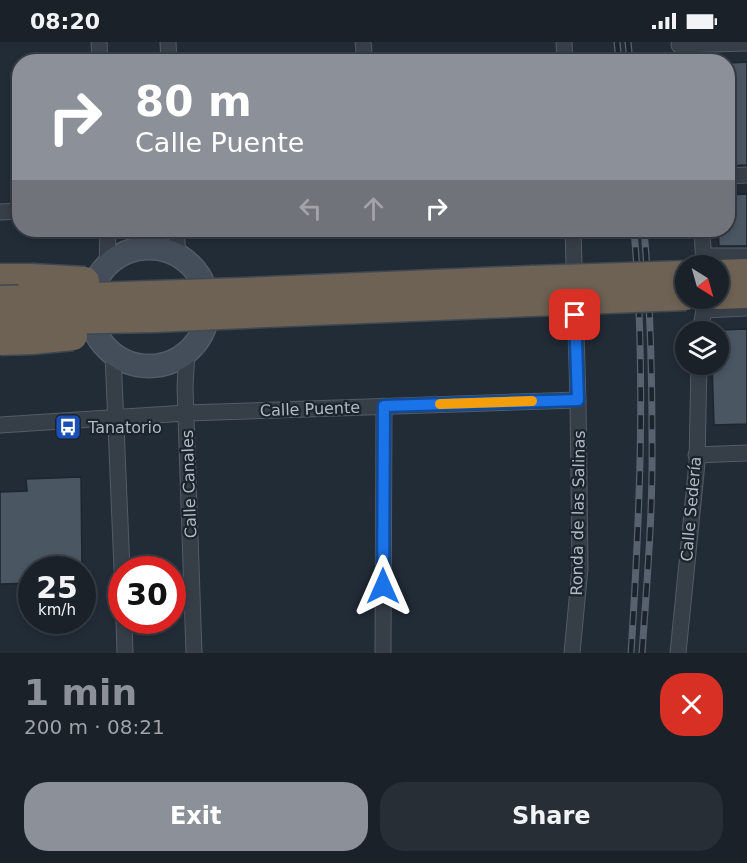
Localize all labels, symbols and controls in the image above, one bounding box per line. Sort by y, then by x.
text: 08:20 [30,9,100,34]
text: 80 m [135,77,252,126]
icon: right [36,78,114,156]
text: Calle Puente [135,127,304,158]
icon: left [294,192,327,225]
icon: ahead [357,192,390,225]
icon: right [420,192,453,225]
north arrow [675,255,729,309]
map controls [675,255,729,375]
pin [549,289,600,340]
icon: arrive [558,298,591,331]
button: layers [675,321,729,375]
street label: Calle Puente [259,398,361,420]
bus stop icon: Tanatorio [53,412,83,442]
place label: Tanatorio [87,418,162,437]
street label: Calle Canales [178,430,200,538]
street label: Ronda de las Salinas [567,430,589,596]
street label: Calle Sedería [677,456,705,562]
position arrow [351,554,415,618]
speed limit sign: 30 [108,556,186,634]
text: 25 [36,570,78,605]
text: km/h [38,601,76,619]
text: 1 min [24,672,137,713]
button: close [660,673,723,736]
text: 200 m · 08:21 [24,715,165,739]
button: Exit [24,782,368,851]
button: Share [380,782,723,851]

